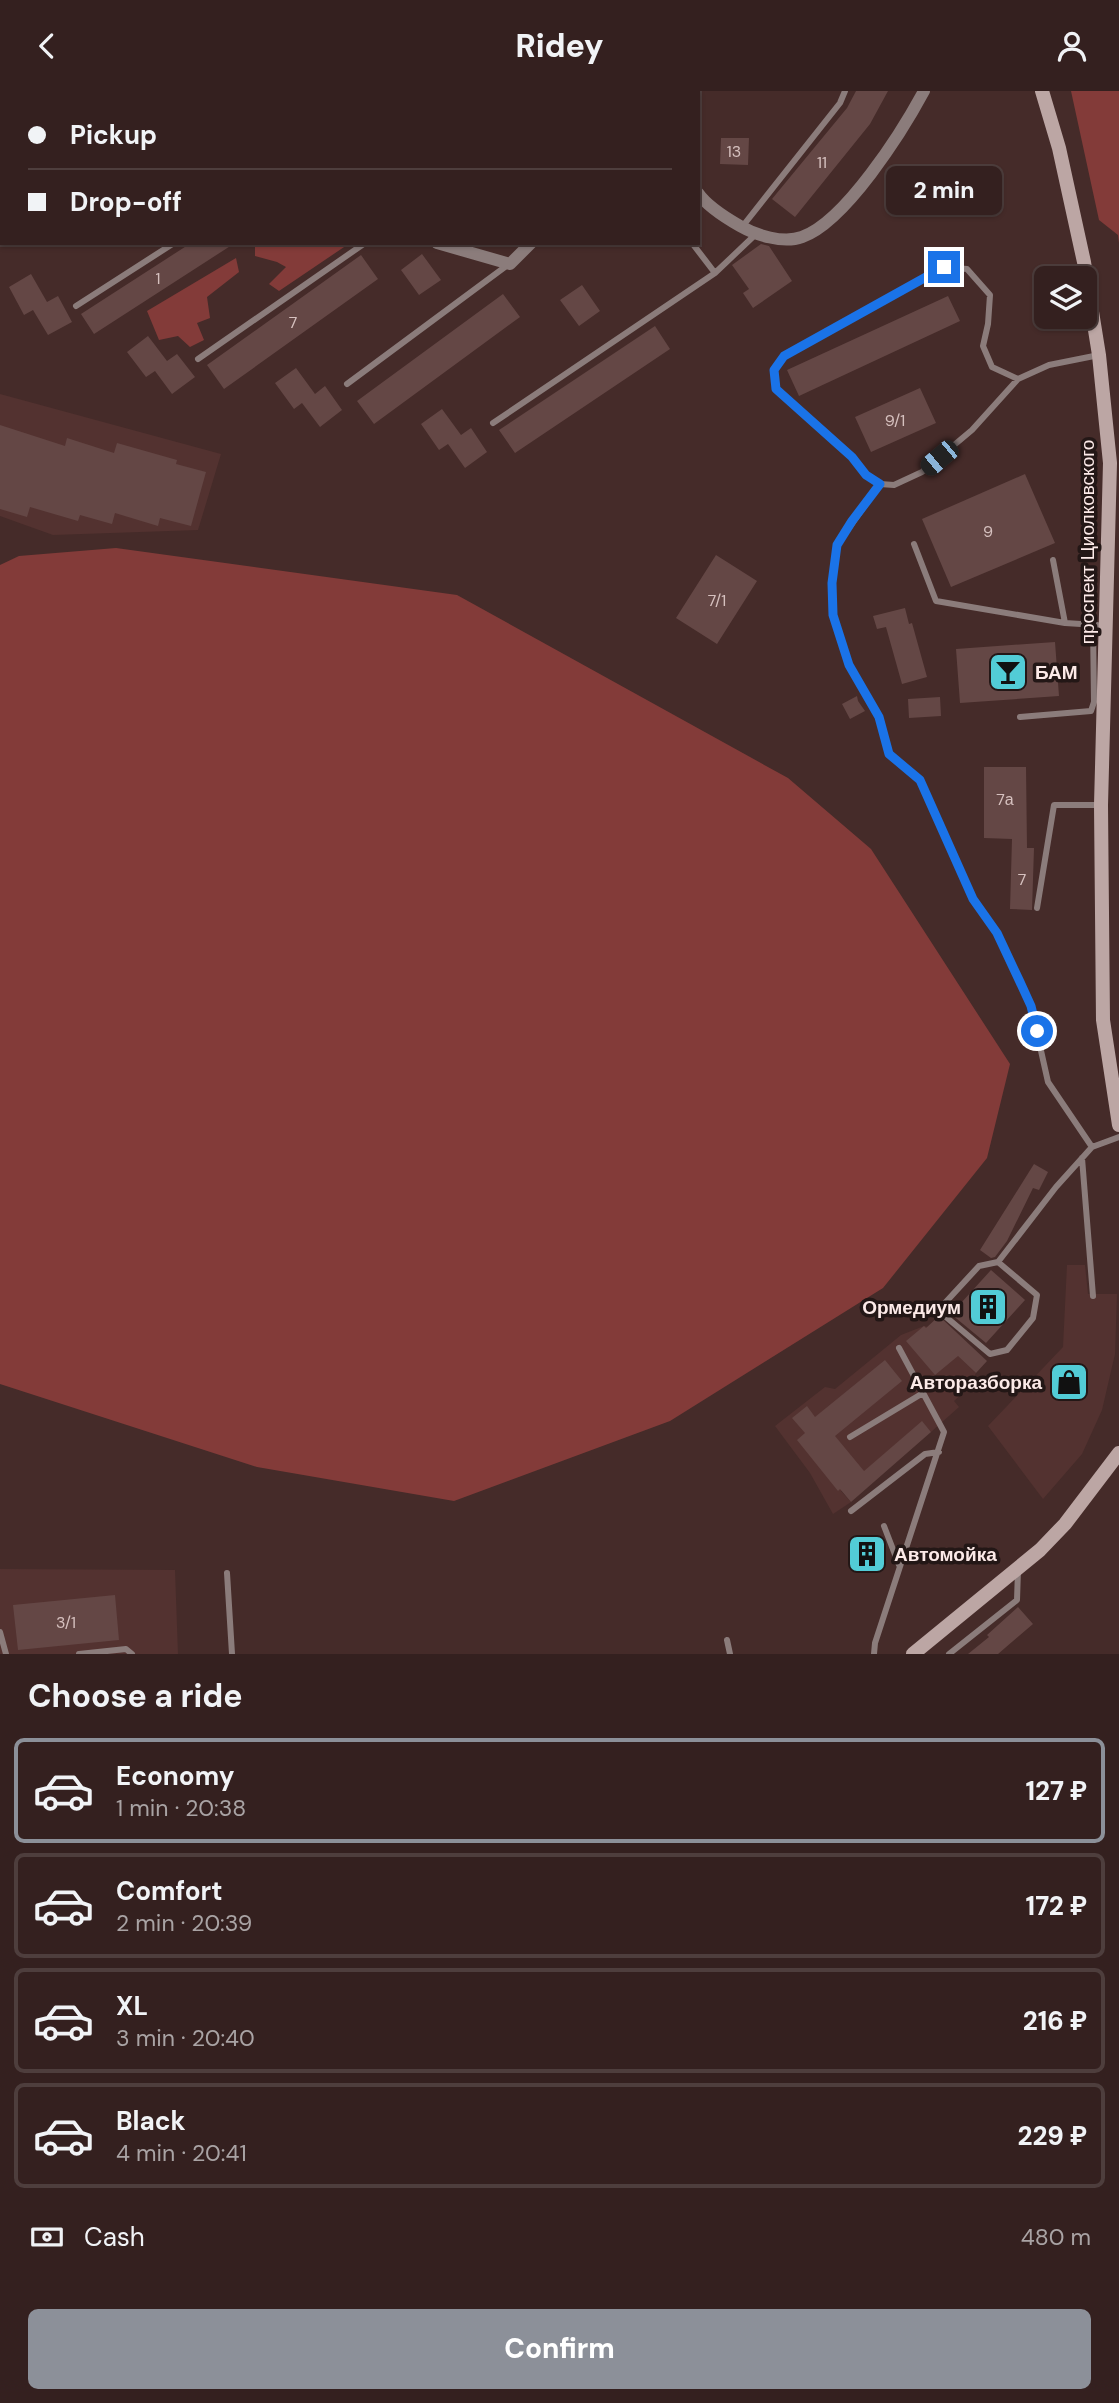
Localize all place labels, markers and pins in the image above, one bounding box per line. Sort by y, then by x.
bar icon: БАМ [987,651,1029,693]
place label: БАМ [1035,660,1077,685]
building icon: Ормедиум [967,1286,1009,1328]
place label: Ормедиум [862,1295,961,1320]
shop icon: Авторазборка [1048,1361,1090,1403]
place label: Авторазборка [910,1370,1042,1395]
building icon: Автомойка [846,1533,888,1575]
place label: Автомойка [894,1542,997,1567]

